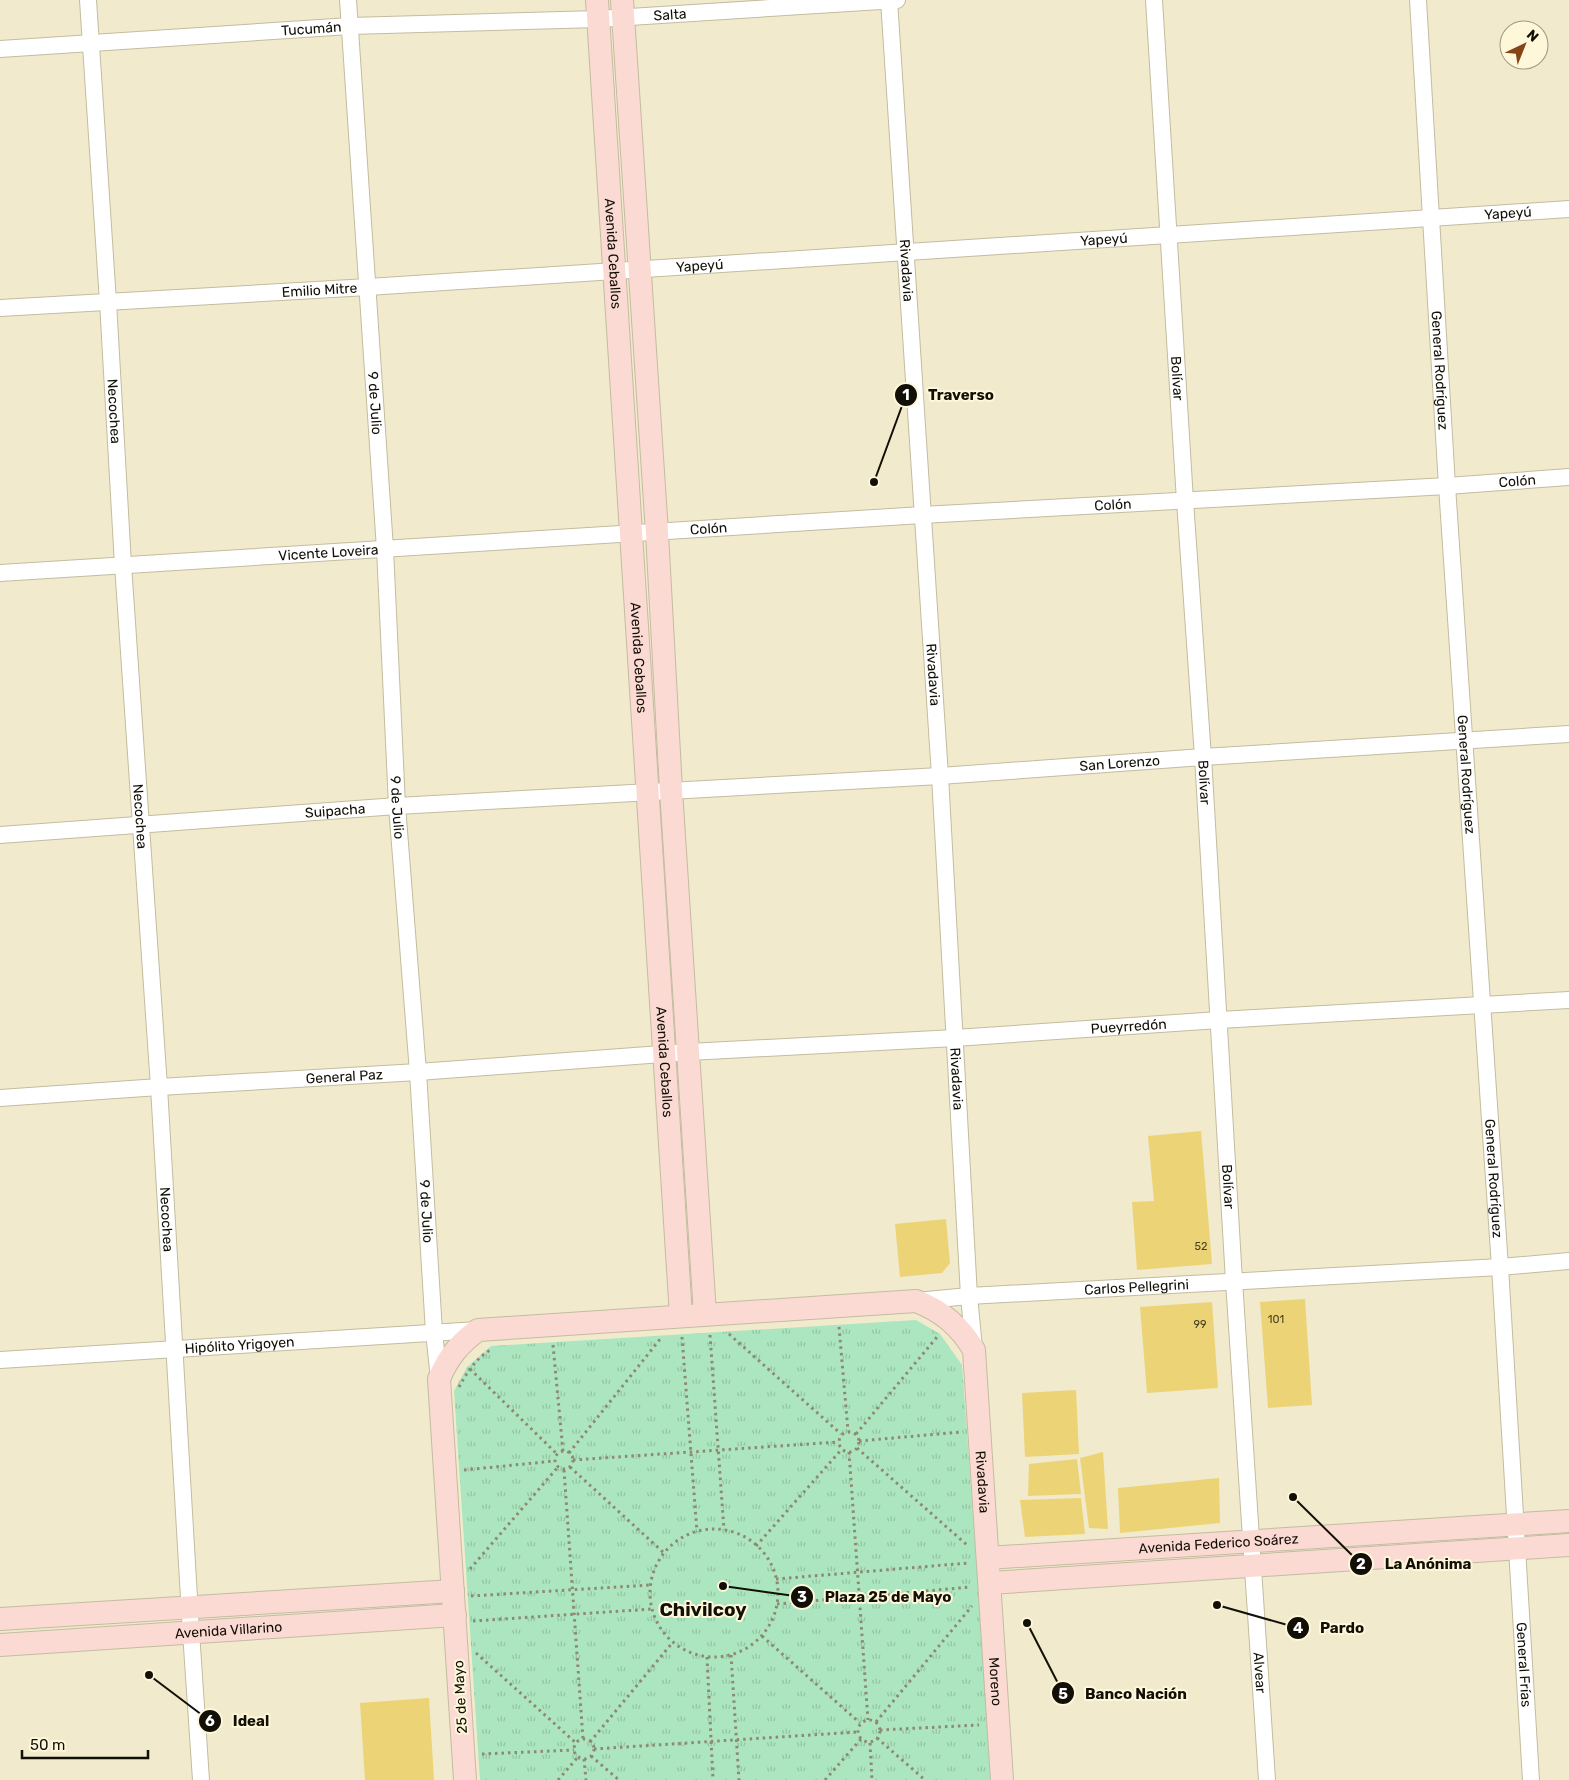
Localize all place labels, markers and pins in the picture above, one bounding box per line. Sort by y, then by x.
callout: Traverso [893,380,1004,410]
callout: La Anónima [1349,1549,1481,1579]
callout: Plaza 25 de Mayo [790,1582,961,1612]
callout: Pardo [1285,1613,1374,1643]
callout: Banco Nación [1050,1678,1197,1708]
callout: Ideal [198,1706,279,1736]

